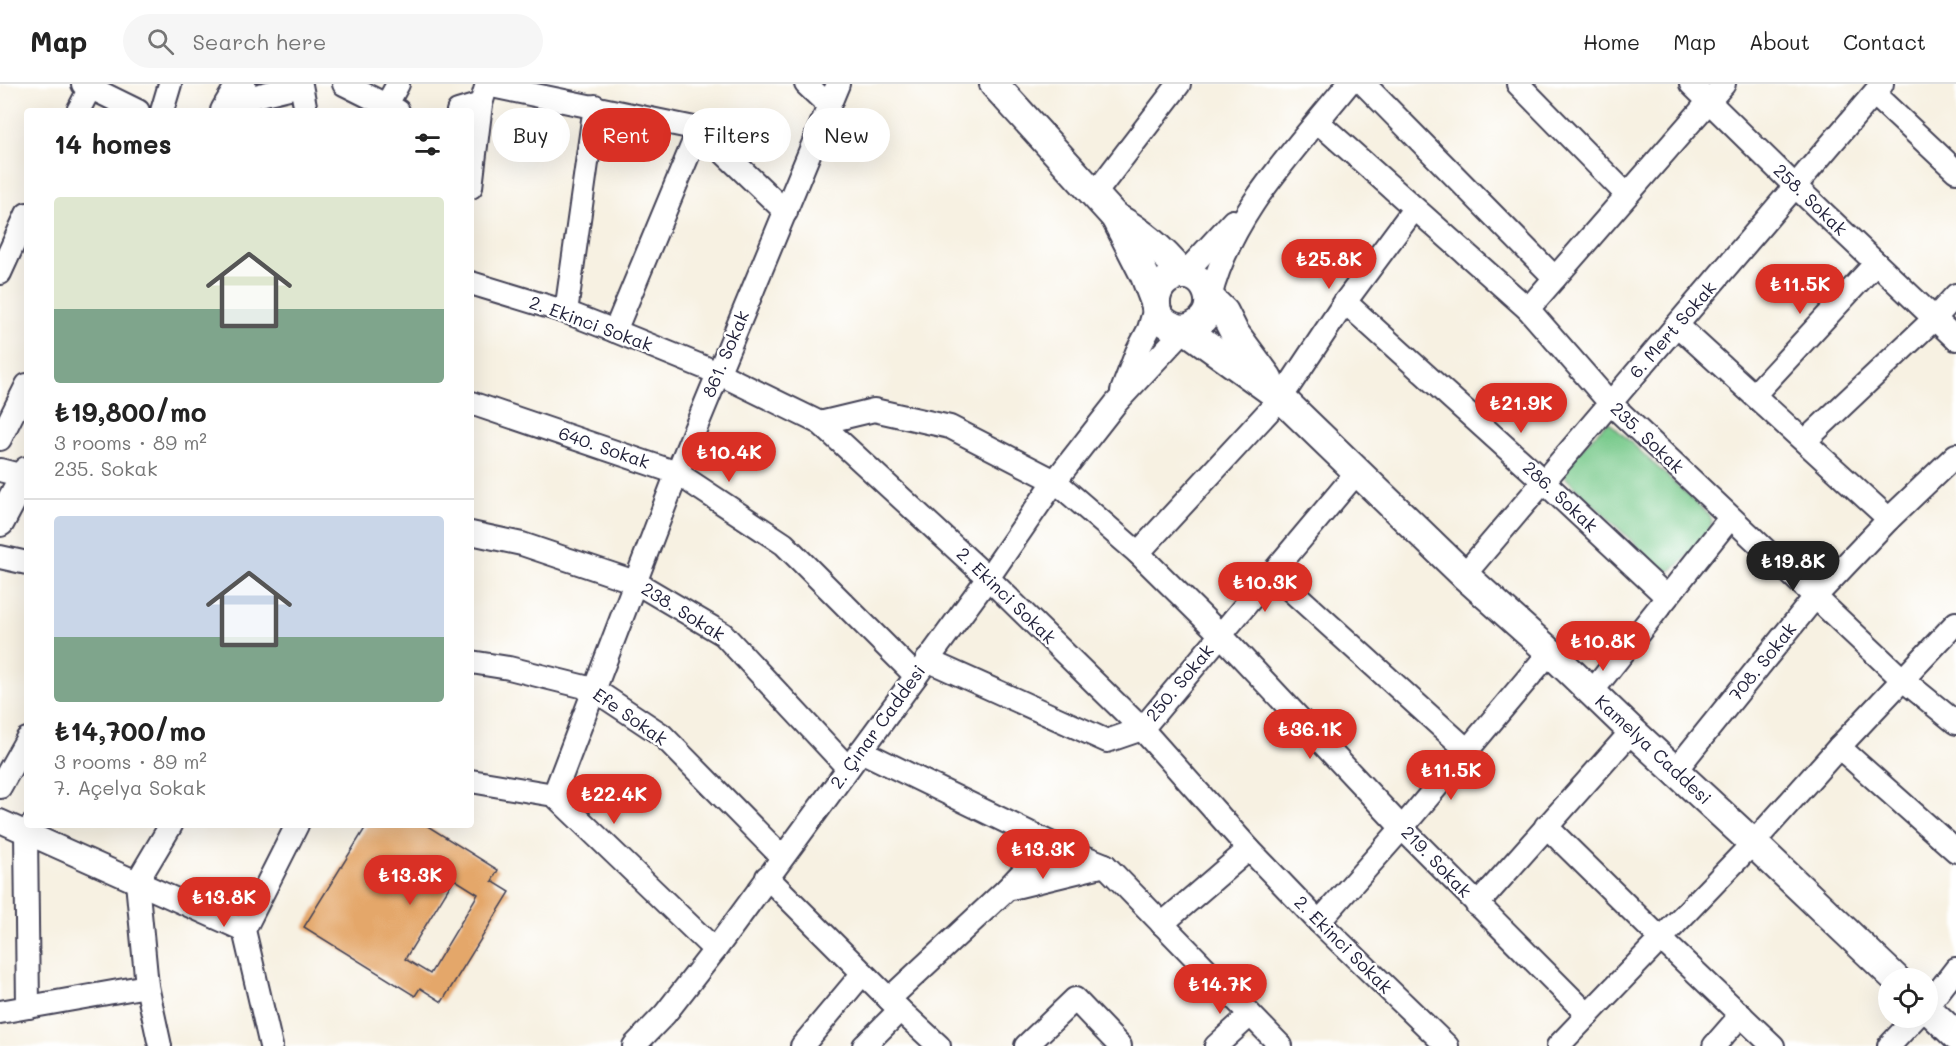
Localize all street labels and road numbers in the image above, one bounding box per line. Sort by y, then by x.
street label: 258. Sokak [1769,158,1853,240]
street label: 6. Mert Sokak [1623,276,1721,383]
street label: 2. Ekinci Sokak [526,290,656,356]
street label: 861. Sokak [696,307,754,401]
street label: 235. Sokak [1606,396,1690,478]
street label: 640. Sokak [556,420,653,474]
street label: 286. Sokak [1518,455,1603,537]
street label: 2. Ekinci Sokak [952,542,1062,649]
street label: 238. Sokak [637,576,730,646]
street label: 708. Sokak [1723,617,1801,706]
street label: 250. Sokak [1140,639,1219,726]
street label: 2. Çınar Caddesi [824,660,930,793]
street label: Efe Sokak [589,682,672,750]
street label: Kamelya Caddesi [1590,689,1717,809]
street label: 219. Sokak [1397,820,1477,902]
street label: 2. Ekinci Sokak [1289,890,1398,999]

